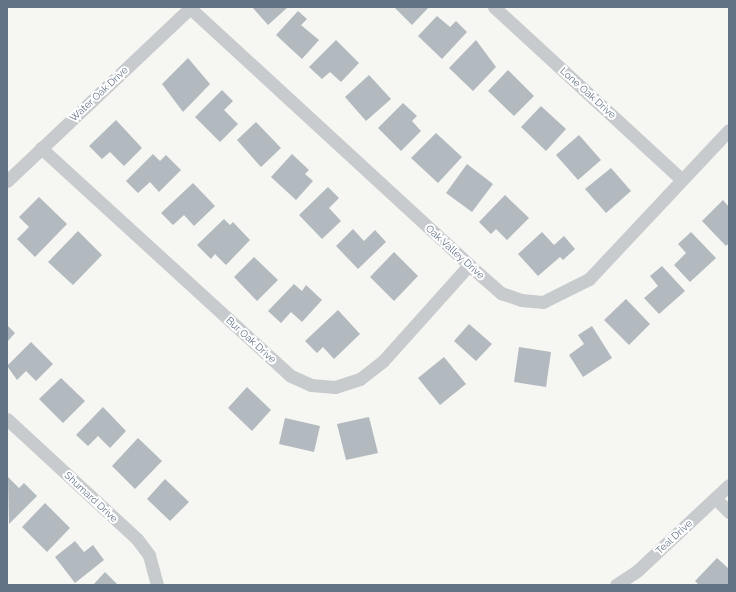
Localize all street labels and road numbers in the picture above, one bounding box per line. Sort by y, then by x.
street label: Water Oak Drive [67,64,131,124]
street label: Lone Oak Drive [558,65,618,121]
street label: Oak Valley Drive [423,222,487,282]
street label: Bur Oak Drive [223,314,279,366]
street label: Shumard Drive [62,469,120,525]
street label: Teal Drive [653,517,695,557]

